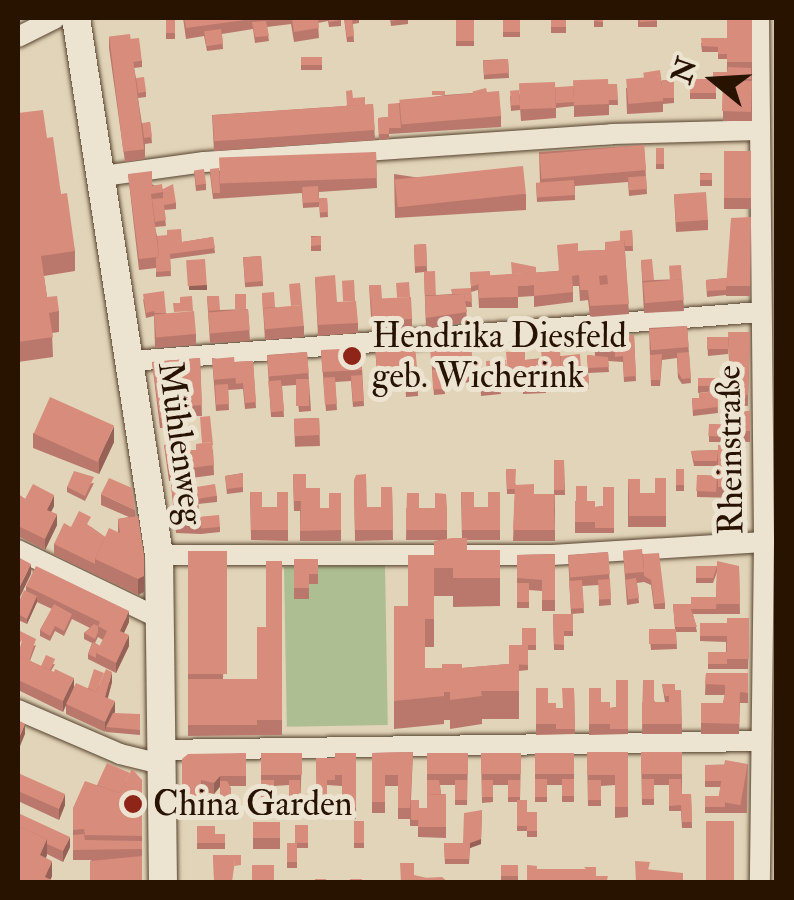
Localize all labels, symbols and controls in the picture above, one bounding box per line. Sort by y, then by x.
north arrow [664,30,764,130]
text: N [664,53,706,88]
place label: Hendrika Diesfeld geb. Wicherink [372,315,627,397]
marker: Hendrika Diesfeld geb. Wicherink [341,345,363,367]
street label: Mühlenweg [149,359,213,527]
street label: Rheinstraße [708,365,752,535]
place label: China Garden [153,783,353,825]
marker: China Garden [122,793,144,815]

